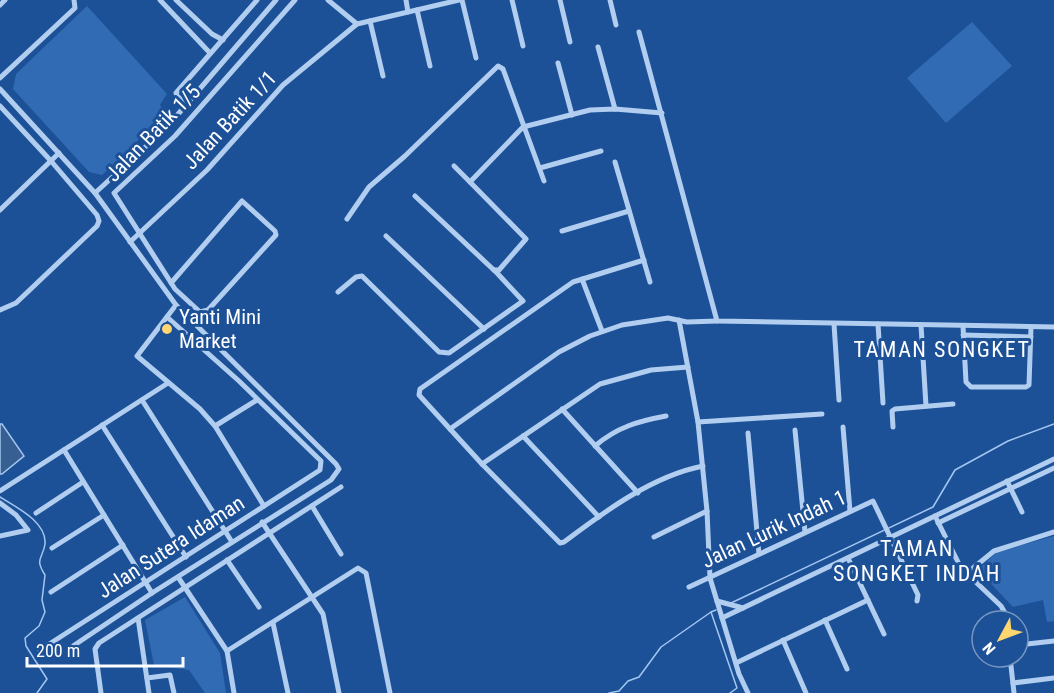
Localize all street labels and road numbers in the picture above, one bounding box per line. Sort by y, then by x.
street label: Jalan Batik 1/1 [178,66,282,174]
street label: Jalan Batik 1/5 [101,80,205,186]
street label: Jalan Lurik Indah 1 [698,485,850,573]
street label: Jalan Sutera Idaman [93,491,249,603]

